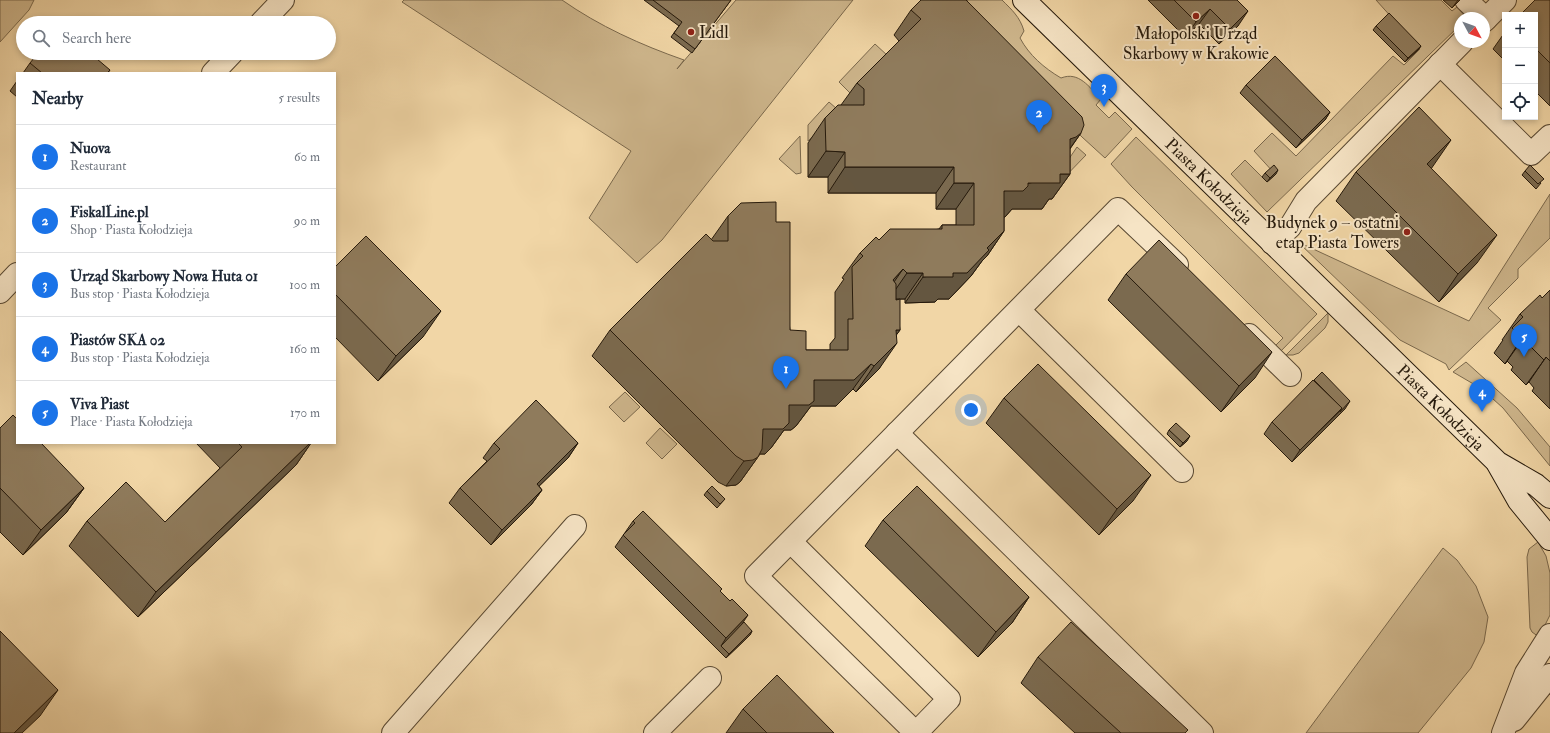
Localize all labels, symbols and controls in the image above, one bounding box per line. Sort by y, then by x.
marker: Małopolski Urząd Skarbowy w Krakowie [1191,11,1201,21]
north arrow [1454,12,1490,48]
map controls [1502,12,1538,120]
button: + [1502,12,1538,48]
search box [16,16,336,60]
place label: Lidl [699,22,729,43]
place label: Małopolski Urząd Skarbowy w Krakowie [1123,23,1269,65]
icon: search [30,27,52,49]
marker: Lidl [686,27,696,37]
text: Search here [62,29,131,48]
button: − [1502,48,1538,84]
pin: 3 [1091,74,1117,107]
button: locate [1502,84,1538,120]
text: Nearby [32,88,83,109]
text: 5 results [278,90,320,106]
pin: 2 [1026,100,1052,133]
street label: Piasta Kołodzieja [1161,134,1258,230]
text: Nuova [70,139,110,158]
text: 1 [43,149,47,165]
text: 60 m [294,149,320,165]
text: Restaurant [70,158,126,174]
text: FiskalLine.pl [70,203,149,222]
place label: Budynek 9 – ostatni etap Piasta Towers [1266,212,1399,254]
text: 2 [42,213,48,229]
text: 90 m [294,213,320,229]
text: Shop · Piasta Kołodzieja [70,222,192,238]
marker: Budynek 9 – ostatni etap Piasta Towers [1402,227,1412,237]
text: Urząd Skarbowy Nowa Huta 01 [70,267,258,286]
text: 3 [43,277,48,293]
text: 100 m [289,277,320,293]
text: Bus stop · Piasta Kołodzieja [70,286,210,302]
pin: 5 [1511,324,1537,357]
text: Piastów SKA 02 [70,331,165,350]
text: 4 [41,341,49,357]
text: 160 m [289,341,320,357]
text: Bus stop · Piasta Kołodzieja [70,350,210,366]
pin: 1 [773,356,799,389]
street label: Piasta Kołodzieja [1392,360,1490,456]
pin: 4 [1469,379,1495,412]
text: Viva Piast [70,395,129,414]
your location [961,400,981,420]
text: 5 [42,405,48,421]
text: 170 m [290,405,320,421]
text: Place · Piasta Kołodzieja [70,414,193,430]

